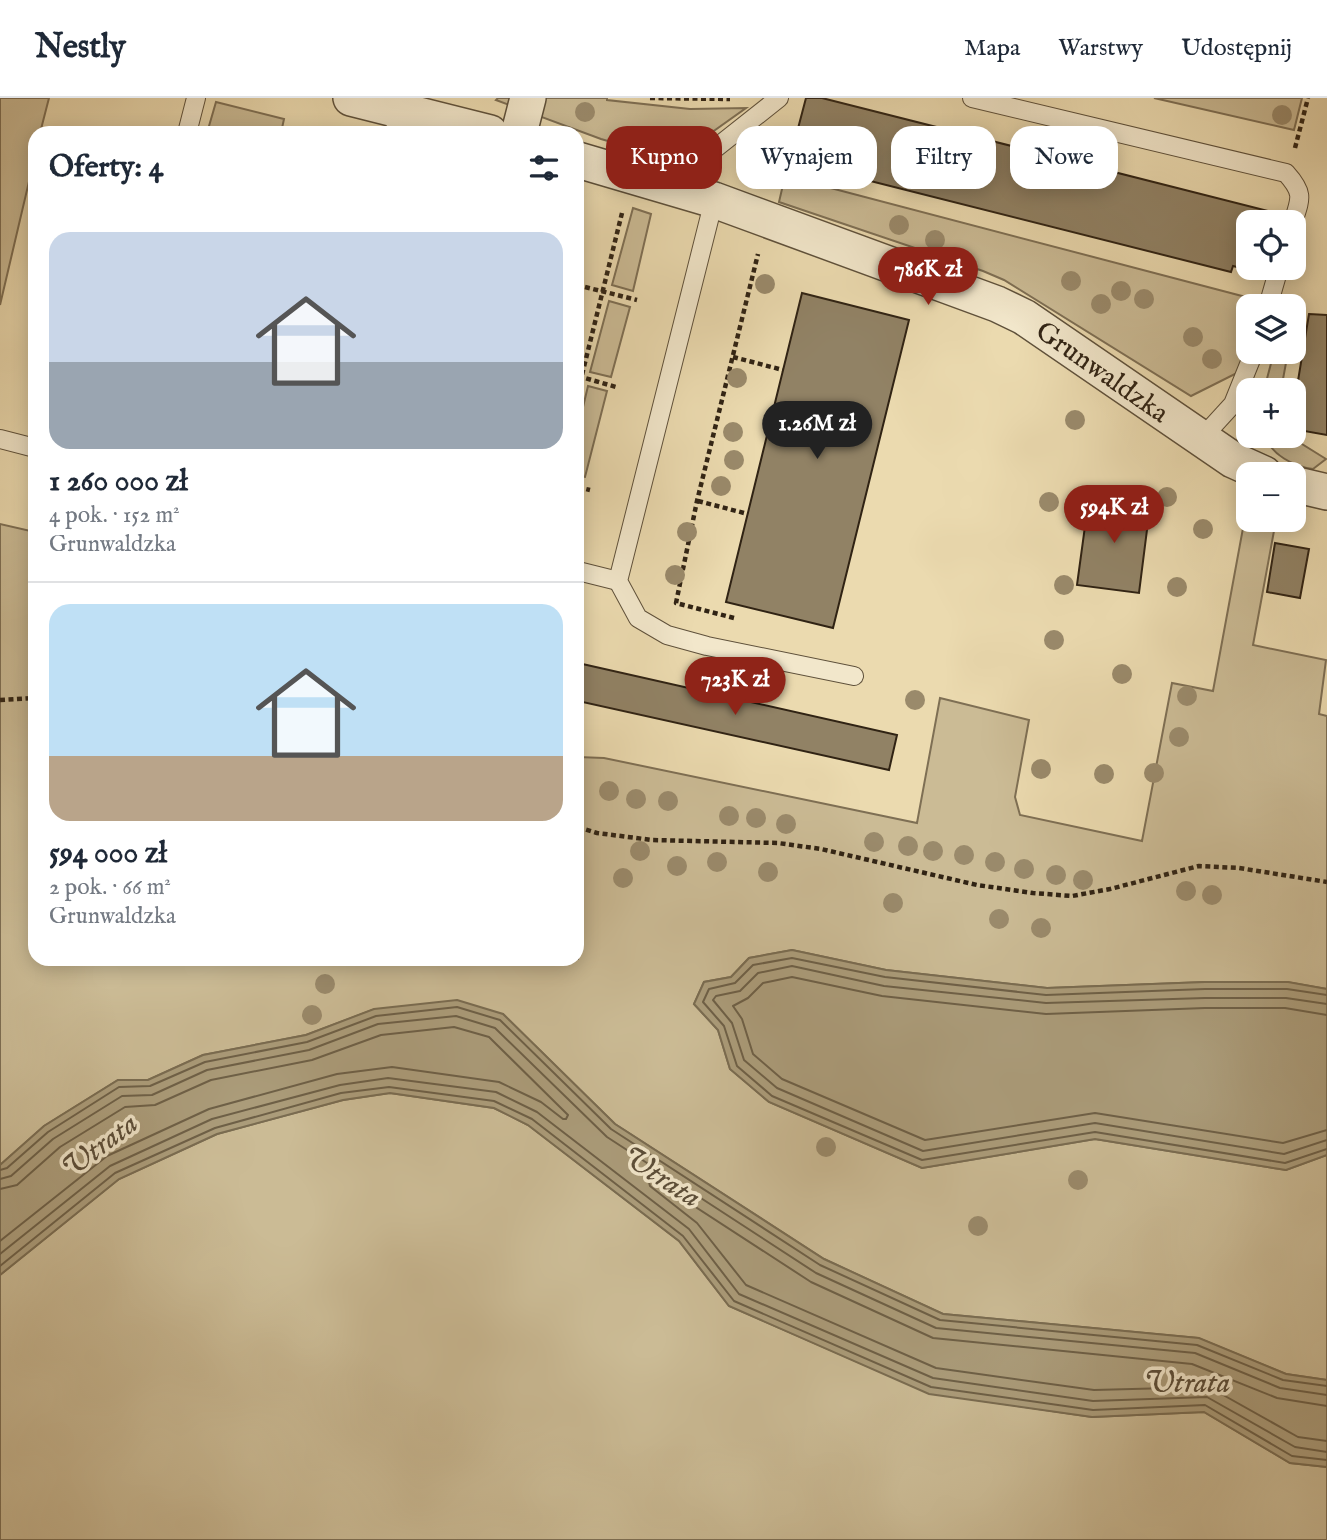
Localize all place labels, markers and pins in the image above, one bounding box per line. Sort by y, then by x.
pin: 786K zł [863,248,993,307]
pin: 1.26M zł [745,402,889,461]
pin: 594K zł [1049,486,1179,545]
pin: 723K zł [670,658,800,717]

